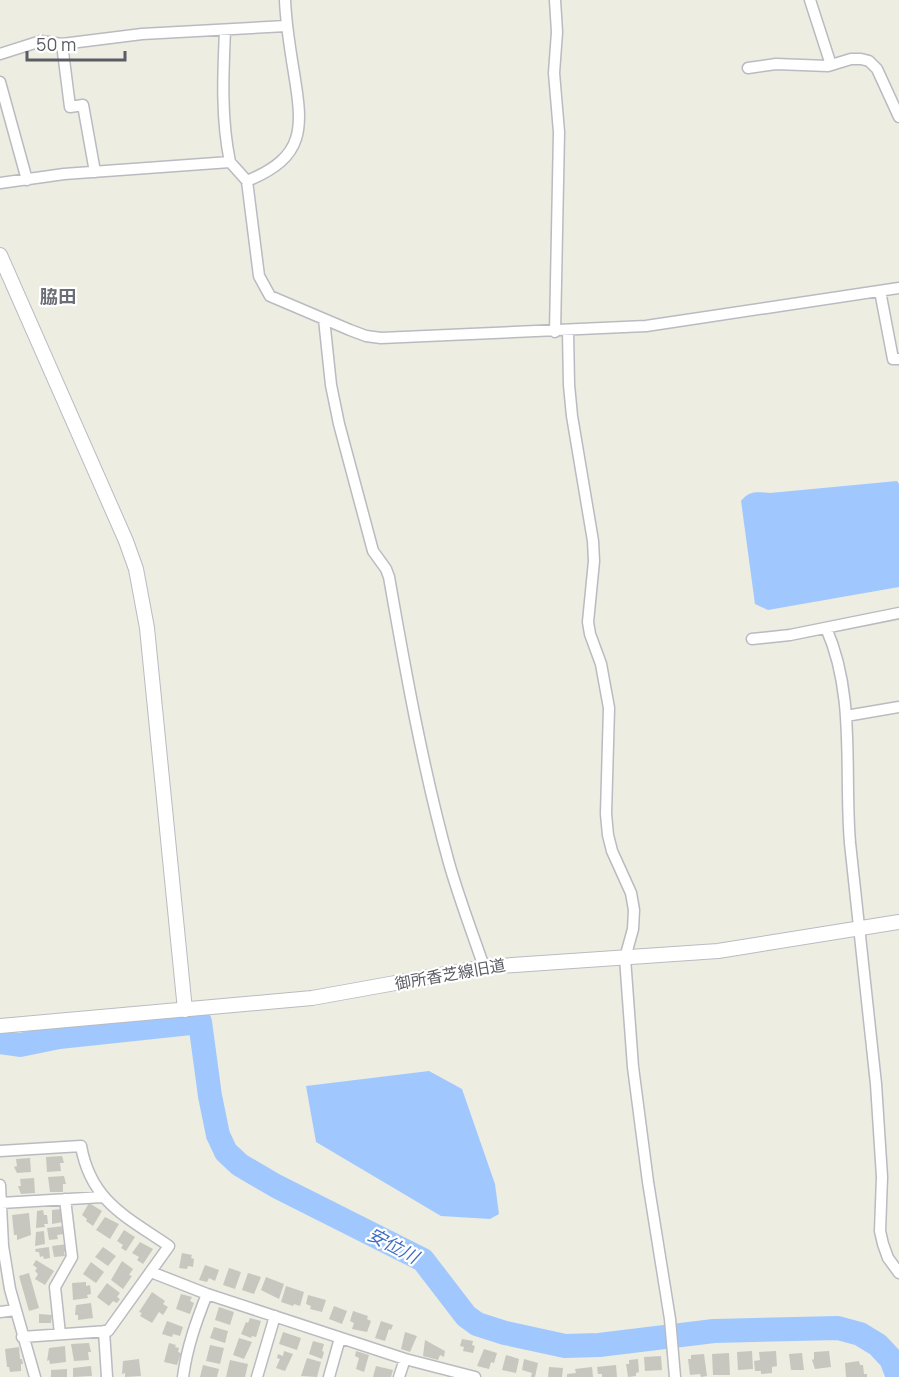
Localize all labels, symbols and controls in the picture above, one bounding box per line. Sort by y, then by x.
scale bar [27,24,124,62]
text: 50 m [36,32,76,56]
district label: 脇田 [40,284,76,308]
street label: 御所香芝線旧道 [393,953,507,995]
water label: 安位川 [364,1222,425,1269]

